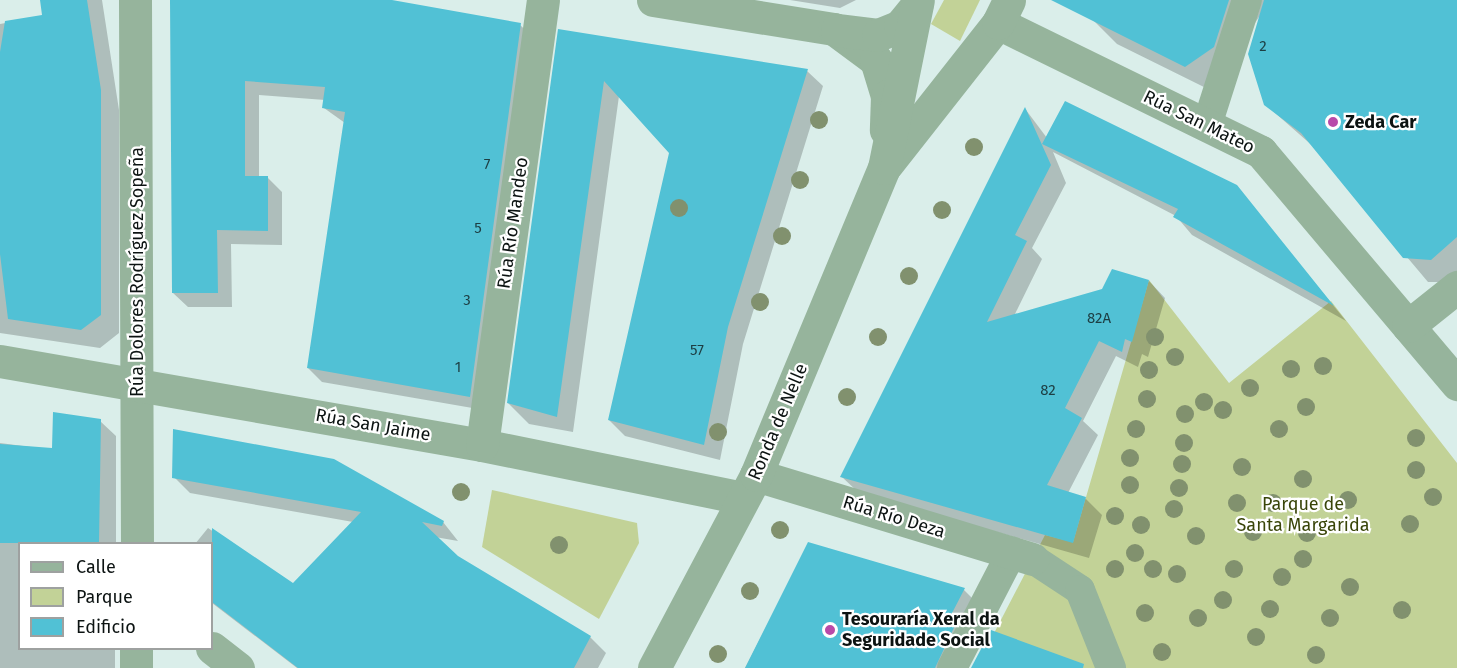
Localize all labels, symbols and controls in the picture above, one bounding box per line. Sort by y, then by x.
house number: 2 [1259,38,1267,56]
street label: Rúa San Mateo [1140,86,1258,158]
place label: Zeda Car [1345,111,1417,133]
marker: Zeda Car [1326,115,1340,129]
street label: Rúa Dolores Rodríguez Sopeña [126,147,148,397]
house number: 7 [484,156,490,174]
street label: Rúa Río Mandeo [493,156,533,290]
house number: 5 [474,220,482,238]
house number: 3 [463,292,471,310]
house number: 82A [1087,310,1111,328]
house number: 57 [690,342,704,360]
house number: 1 [455,359,461,377]
street label: Ronda de Nelle [744,360,812,484]
house number: 82 [1040,382,1056,400]
street label: Rúa San Jaime [314,404,432,446]
street label: Rúa Río Deza [840,491,948,543]
park label: Parque de Santa Margarida [1237,494,1369,536]
legend [18,542,213,650]
text: Calle [76,556,116,578]
text: Parque [76,586,133,608]
place label: Tesouraría Xeral da Seguridade Social [842,609,1000,652]
text: Edificio [76,616,136,638]
marker: Tesouraría Xeral da Seguridade Social [823,623,837,637]

